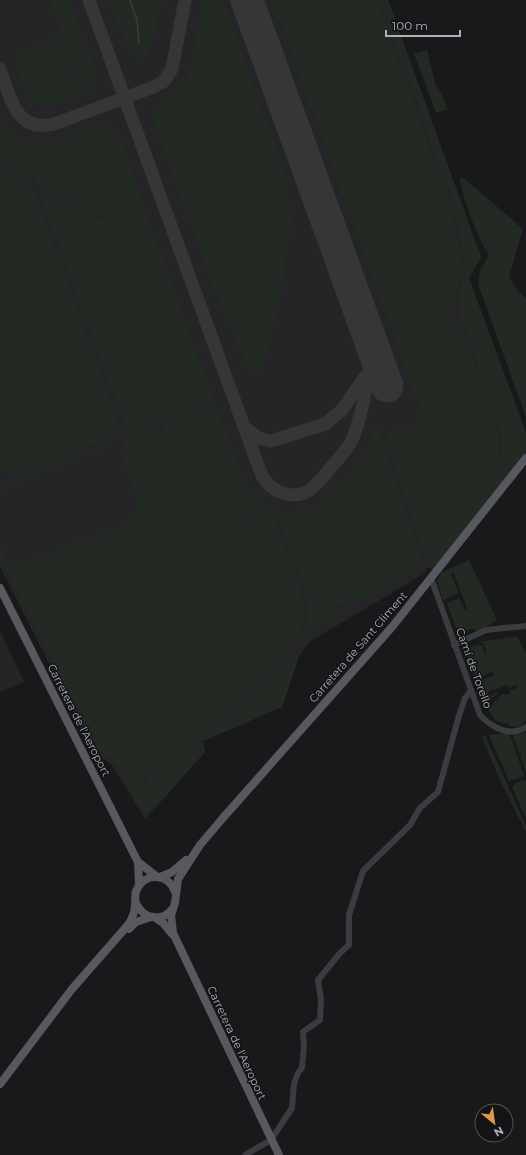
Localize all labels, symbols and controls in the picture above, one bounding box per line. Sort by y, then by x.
scale bar [386,12,460,38]
text: 100 m [392,18,428,33]
street label: Carretera de Sant Climent [306,588,410,705]
street label: Camí de Torello [453,626,495,710]
street label: Carretera de l'Aeroport [45,661,114,779]
street label: Carretera de l'Aeroport [204,984,270,1103]
north arrow [474,1103,514,1143]
text: N [492,1123,506,1140]

